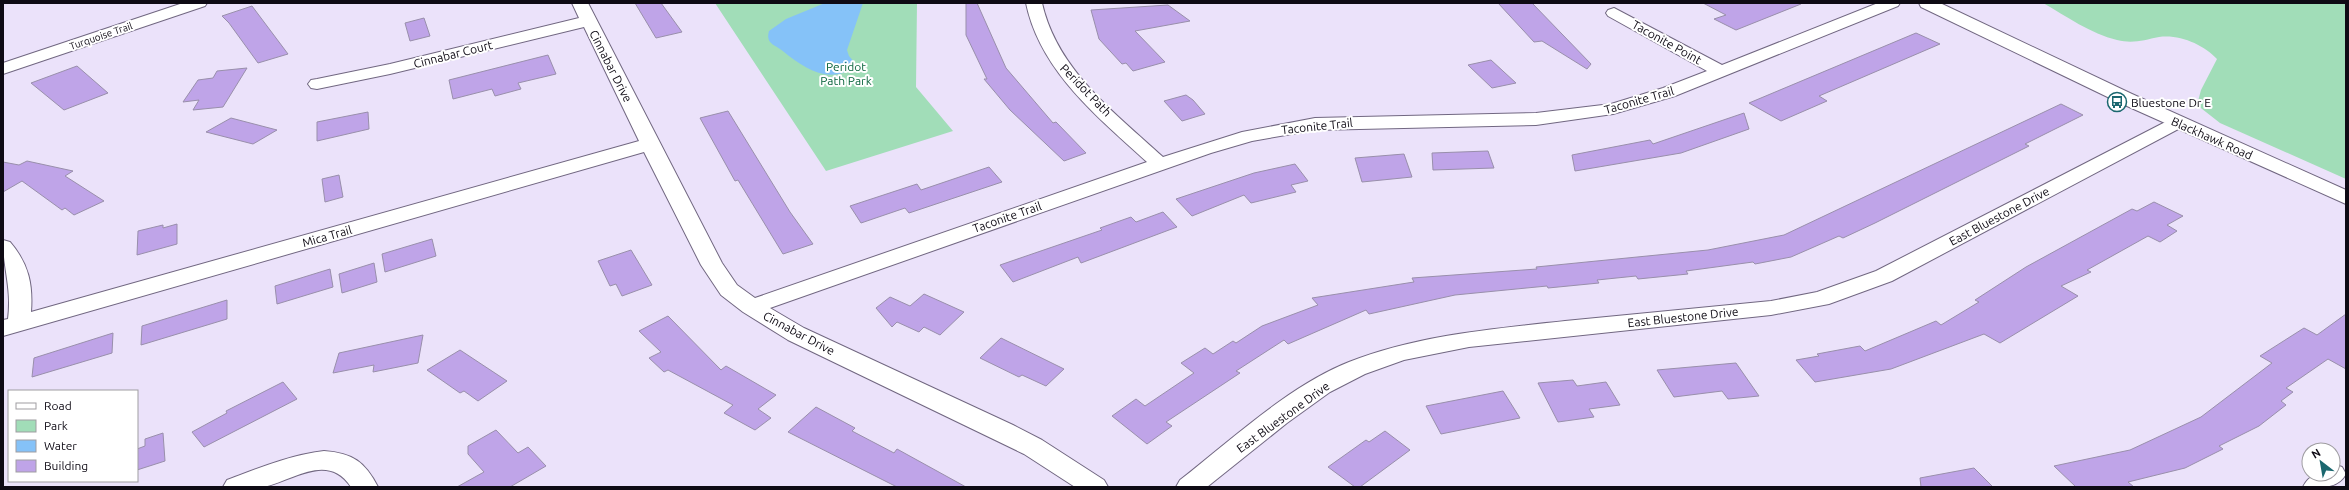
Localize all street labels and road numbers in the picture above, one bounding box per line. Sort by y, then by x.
street label: Taconite Point [1630,18,1704,67]
street label: Turquoise Trail [68,20,134,52]
street label: Cinnabar Drive [587,28,635,104]
street label: Cinnabar Court [412,38,494,70]
street label: Peridot Path [1058,61,1114,119]
street label: Taconite Trail [1603,84,1675,116]
street label: Blackhawk Road [2169,114,2255,162]
street label: Taconite Trail [1281,116,1353,136]
street label: East Bluestone Drive [1947,184,2051,248]
street label: Taconite Trail [971,199,1043,235]
street label: Mica Trail [301,223,353,249]
street label: East Bluestone Drive [1627,305,1739,329]
street label: Cinnabar Drive [761,309,837,357]
street label: East Bluestone Drive [1234,379,1332,455]

